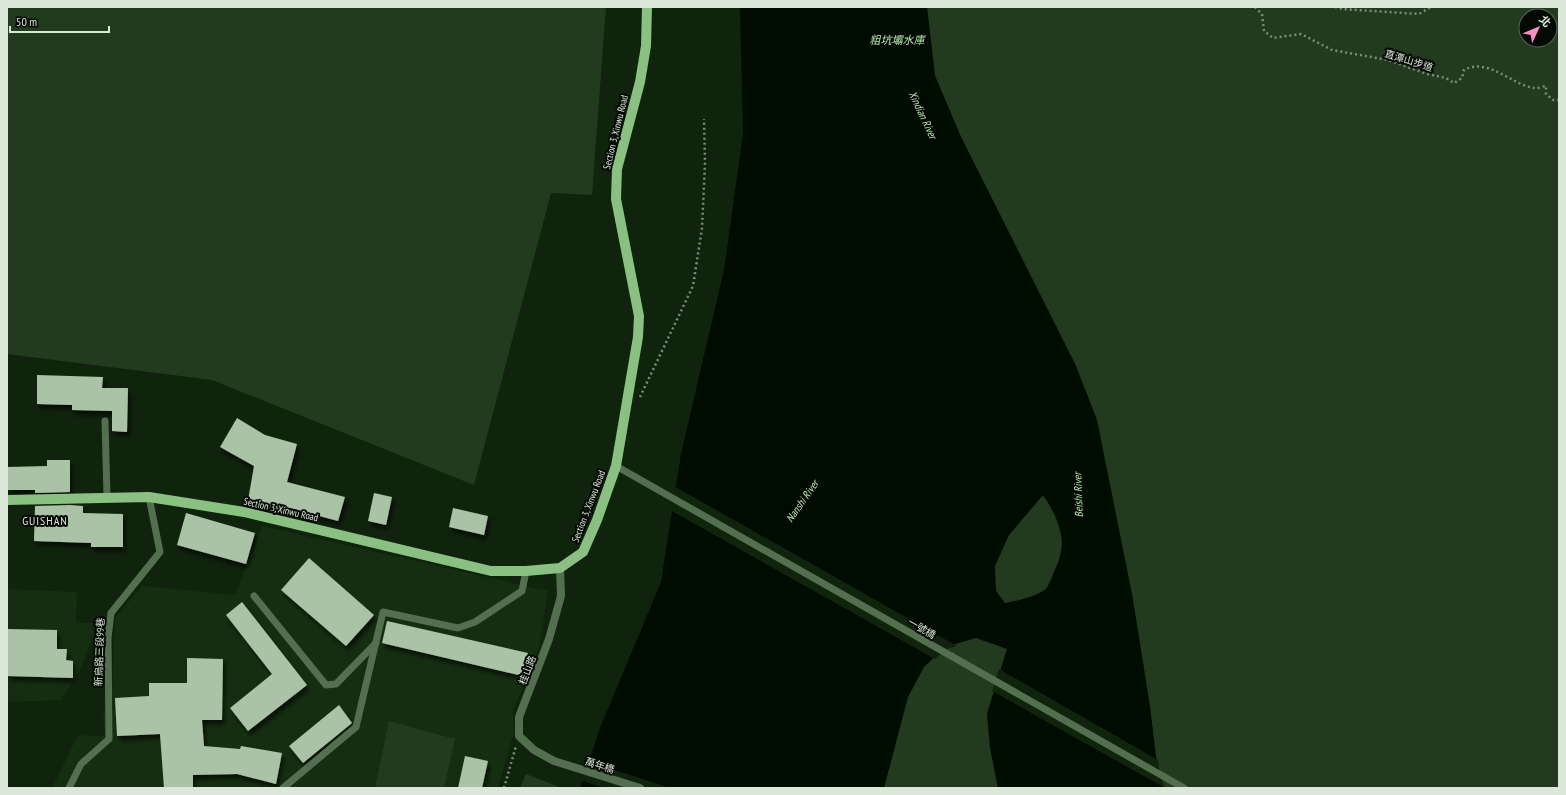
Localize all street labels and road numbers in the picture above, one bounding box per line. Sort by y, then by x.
street label: 直潭山步道 [1383,47,1435,74]
street label: Section 3, Xinwu Road [600,94,631,171]
street label: Section 3, Xinwu Road [569,468,608,544]
street label: Section 3, Xinwu Road [242,495,319,524]
street label: 一號橋 [906,615,938,642]
street label: 新烏路三段99巷 [92,617,107,687]
street label: 桂山路 [516,654,539,687]
street label: 萬年橋 [584,755,616,776]

